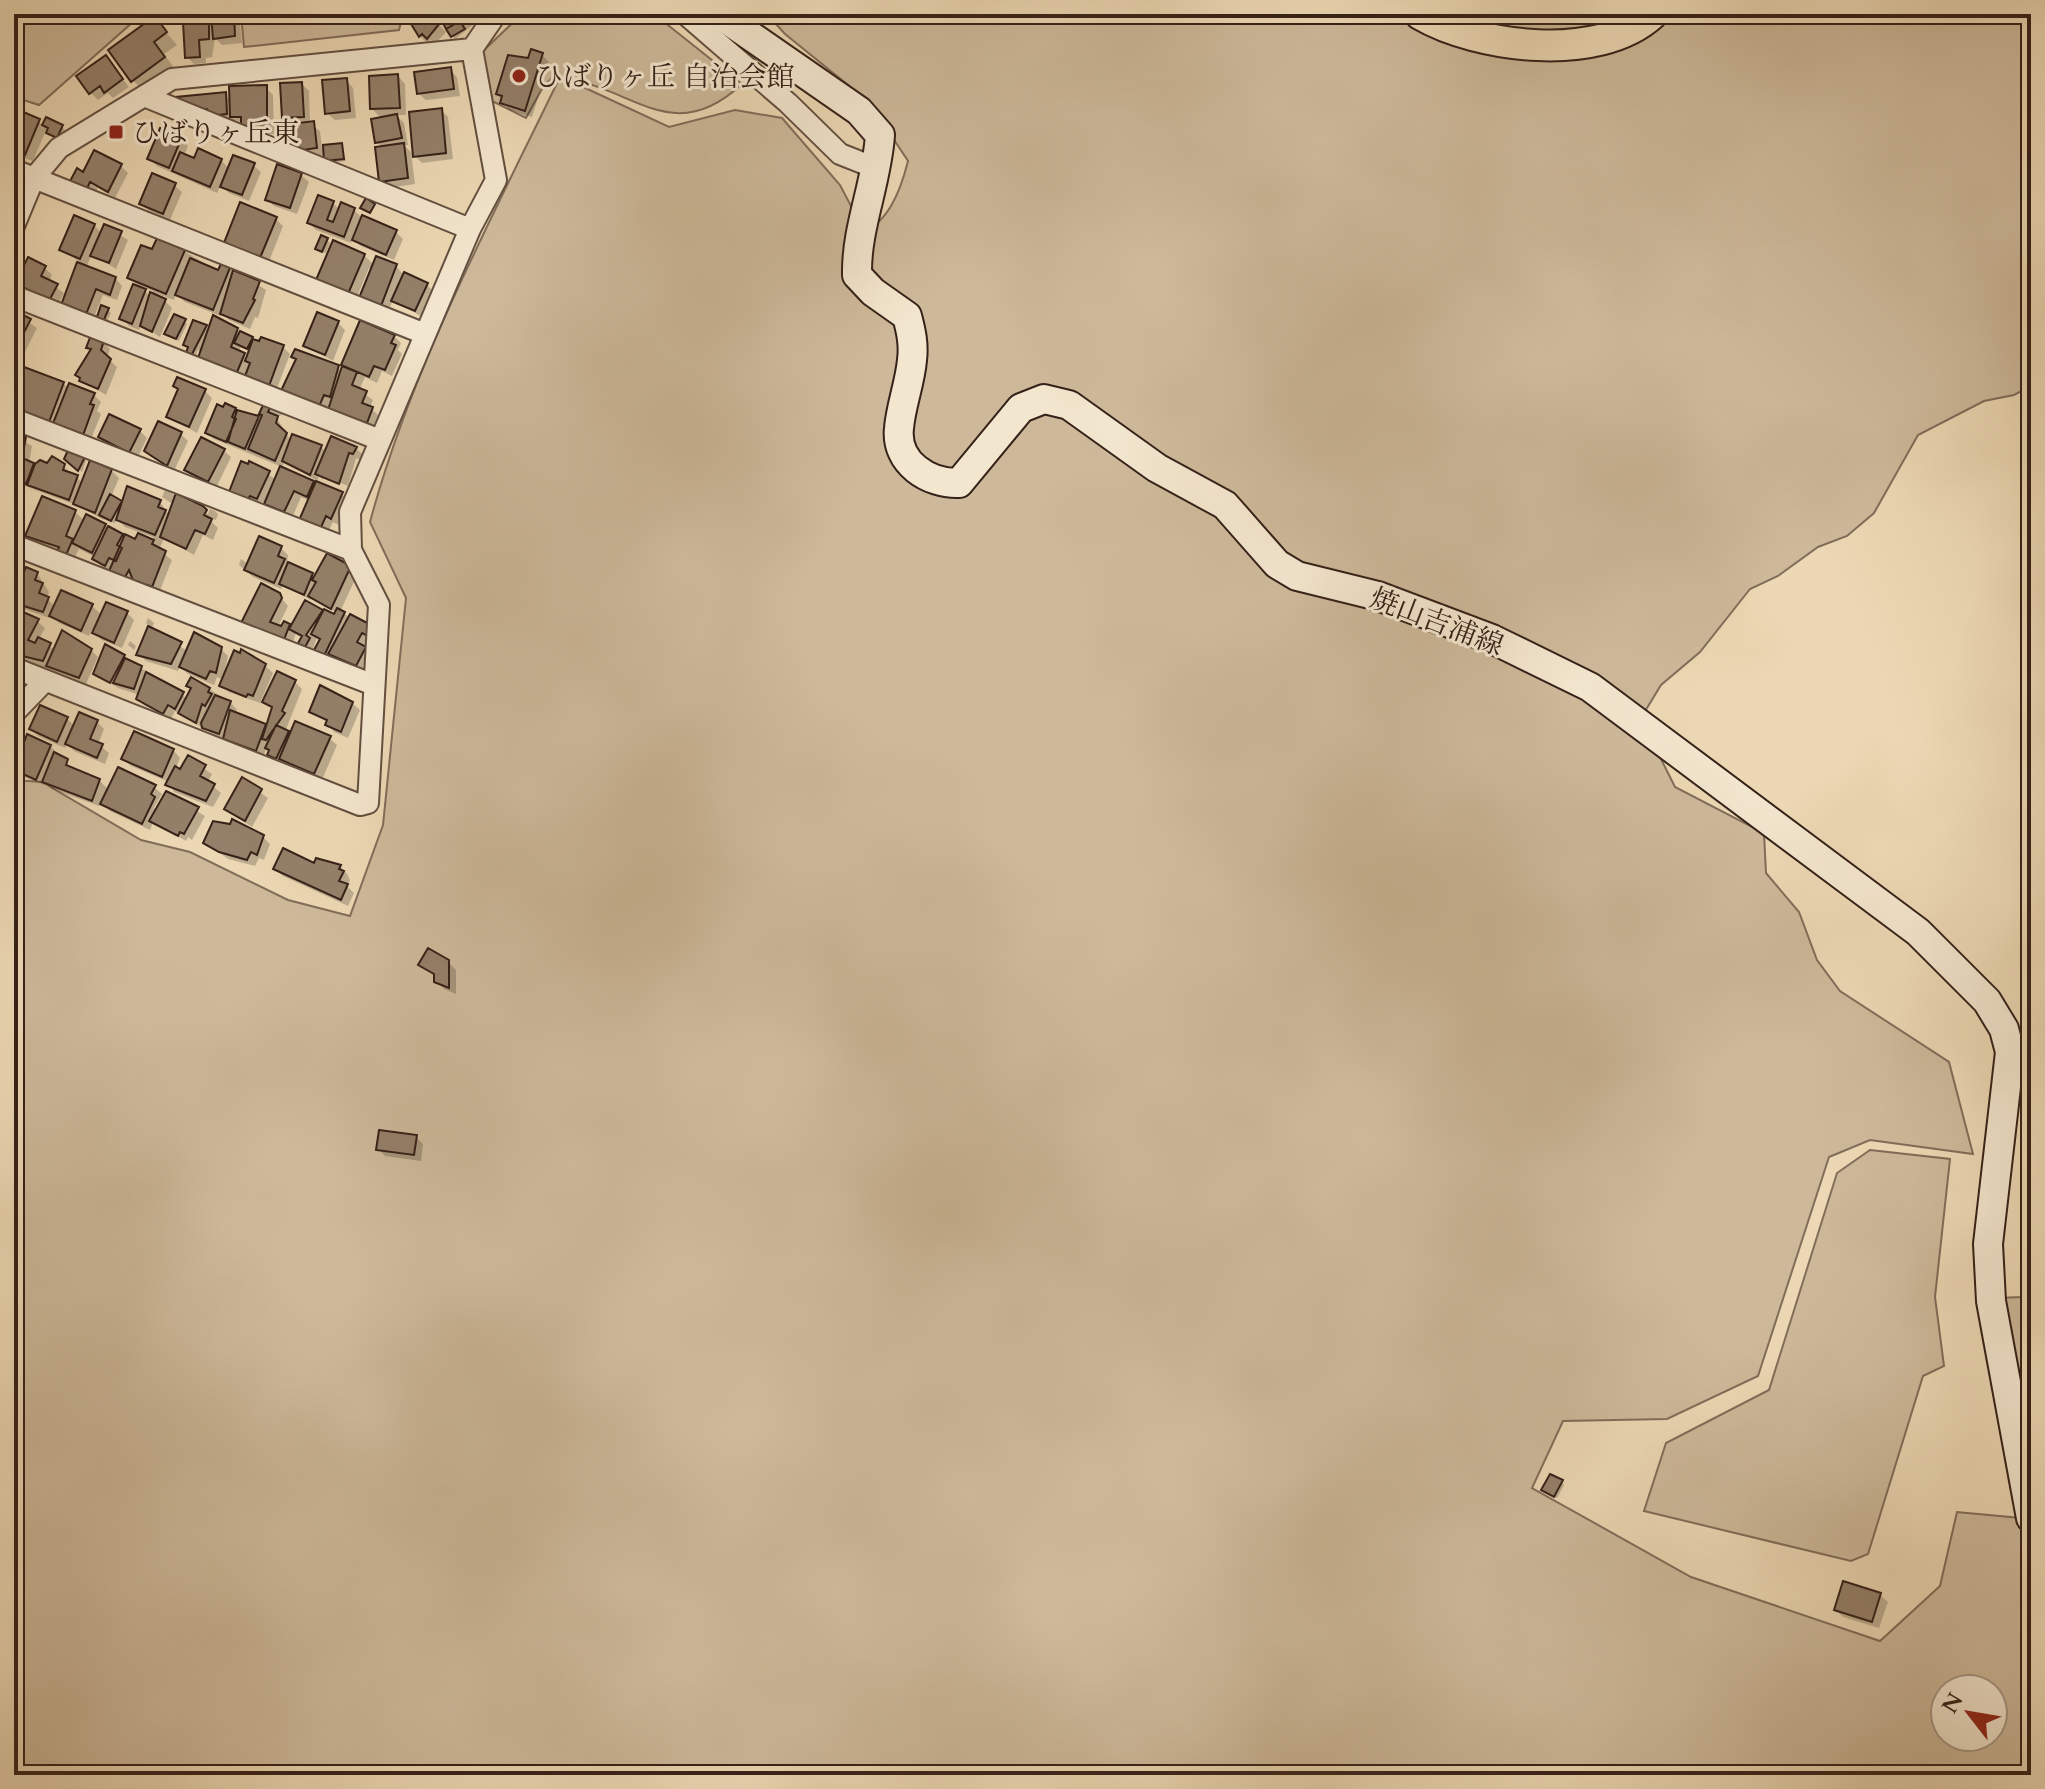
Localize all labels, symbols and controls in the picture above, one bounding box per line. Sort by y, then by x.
place label: ひばりヶ丘 自治会館 [535,58,795,96]
marker: ひばりヶ丘 自治会館 [510,67,528,85]
place label: ひばりヶ丘東 [132,114,300,152]
marker: ひばりヶ丘東 [107,123,125,141]
street label: 焼山吉浦線 [1364,579,1509,665]
north arrow [1929,1673,2009,1753]
text: N [1935,1687,1970,1719]

